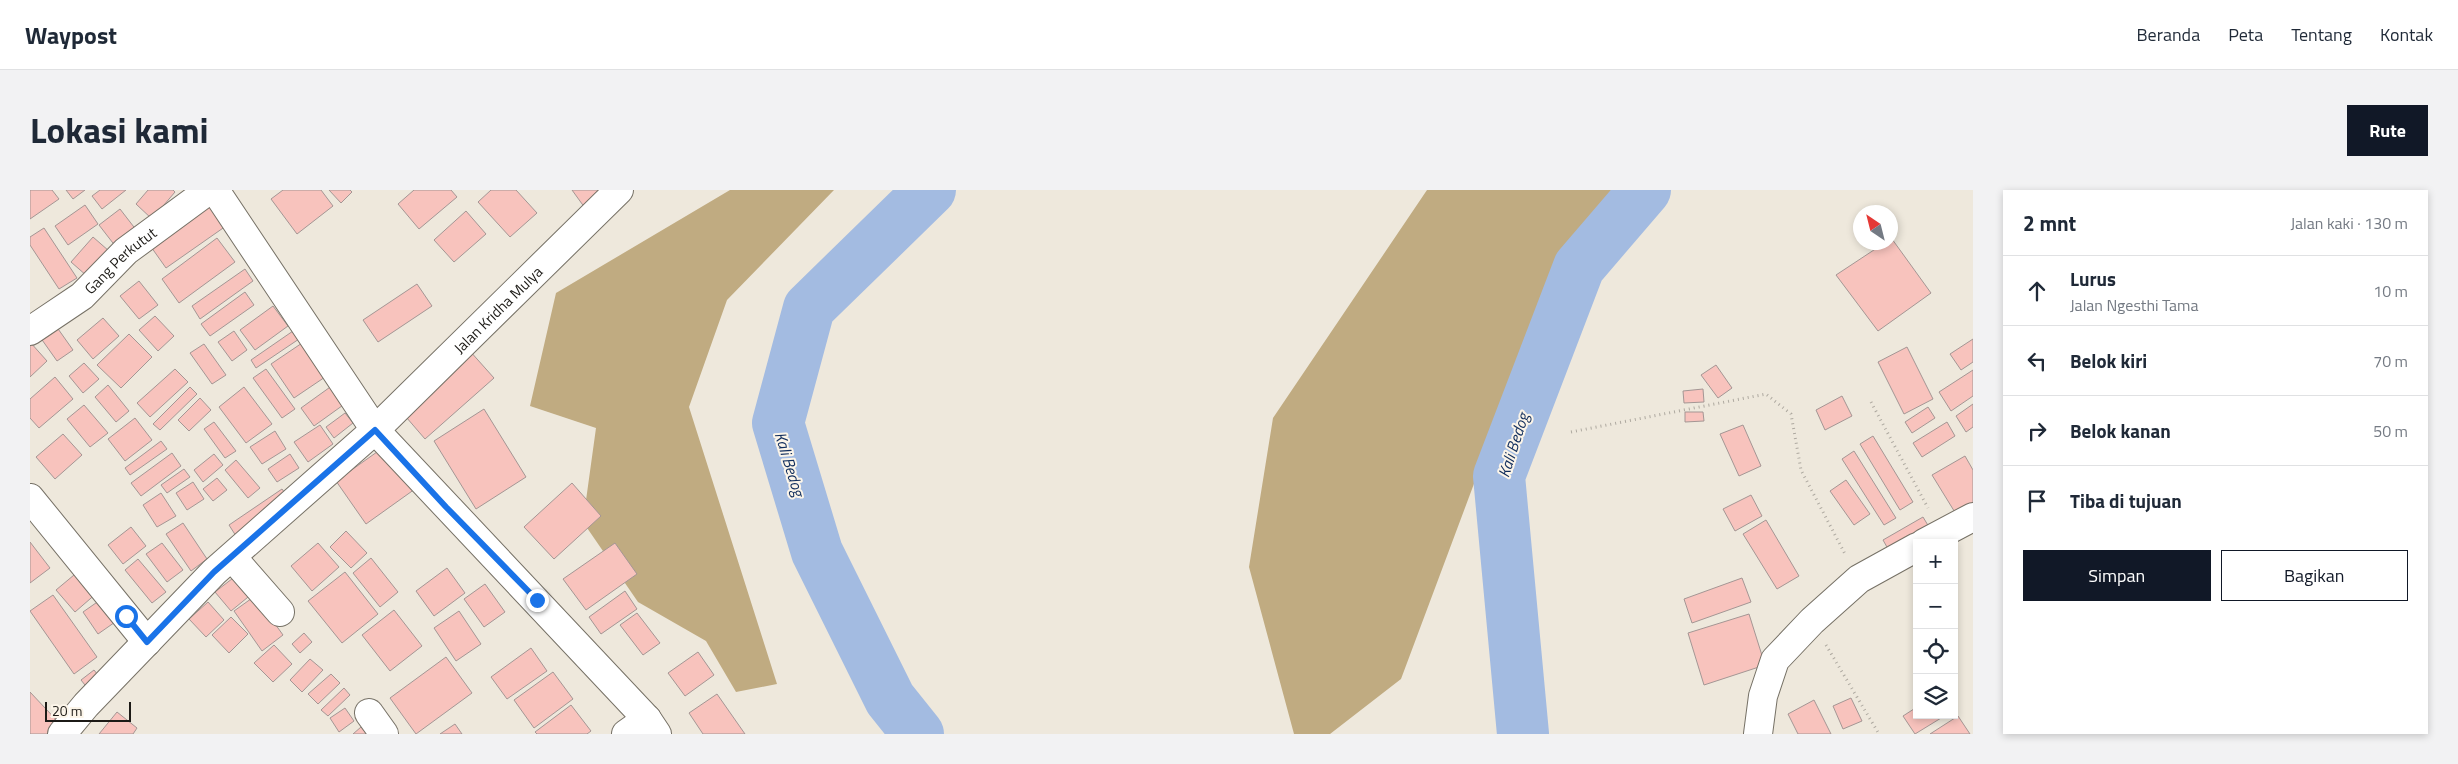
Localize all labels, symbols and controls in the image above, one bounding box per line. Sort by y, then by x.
text: Waypost [25,17,117,53]
text: Beranda [2137,21,2200,48]
text: Peta [2228,21,2263,48]
text: Tentang [2291,21,2352,48]
text: Kontak [2380,21,2433,48]
text: Lokasi kami [30,103,209,157]
button: Rute [2347,105,2428,156]
north arrow [1853,205,1898,250]
text: 2 mnt [2023,207,2076,239]
text: Jalan kaki · 130 m [2290,211,2408,235]
street label: Gang Perkutut [78,221,162,299]
street label: Jalan Kridha Mulya [448,260,548,358]
text: Lurus [2070,264,2116,293]
icon: ahead [2023,277,2051,305]
text: 10 m [2373,279,2408,303]
text: Jalan Ngesthi Tama [2070,293,2199,317]
text: Belok kiri [2070,346,2147,375]
icon: left [2023,347,2051,375]
text: 70 m [2373,349,2408,373]
water label: Kali Bedog [1491,407,1535,480]
text: Belok kanan [2070,416,2171,445]
icon: right [2023,417,2051,445]
text: 50 m [2373,419,2408,443]
water label: Kali Bedog [769,429,812,502]
text: Tiba di tujuan [2070,486,2182,515]
icon: arrive [2023,487,2051,515]
map controls [1913,539,1958,719]
button: + [1913,539,1958,584]
button: Simpan [2023,550,2211,601]
button: Bagikan [2221,550,2408,601]
button: − [1913,584,1958,629]
route end [526,589,549,612]
route start [115,605,138,628]
button: locate [1913,629,1958,674]
button: layers [1913,674,1958,719]
scale bar [45,699,131,722]
text: 20 m [52,700,82,721]

